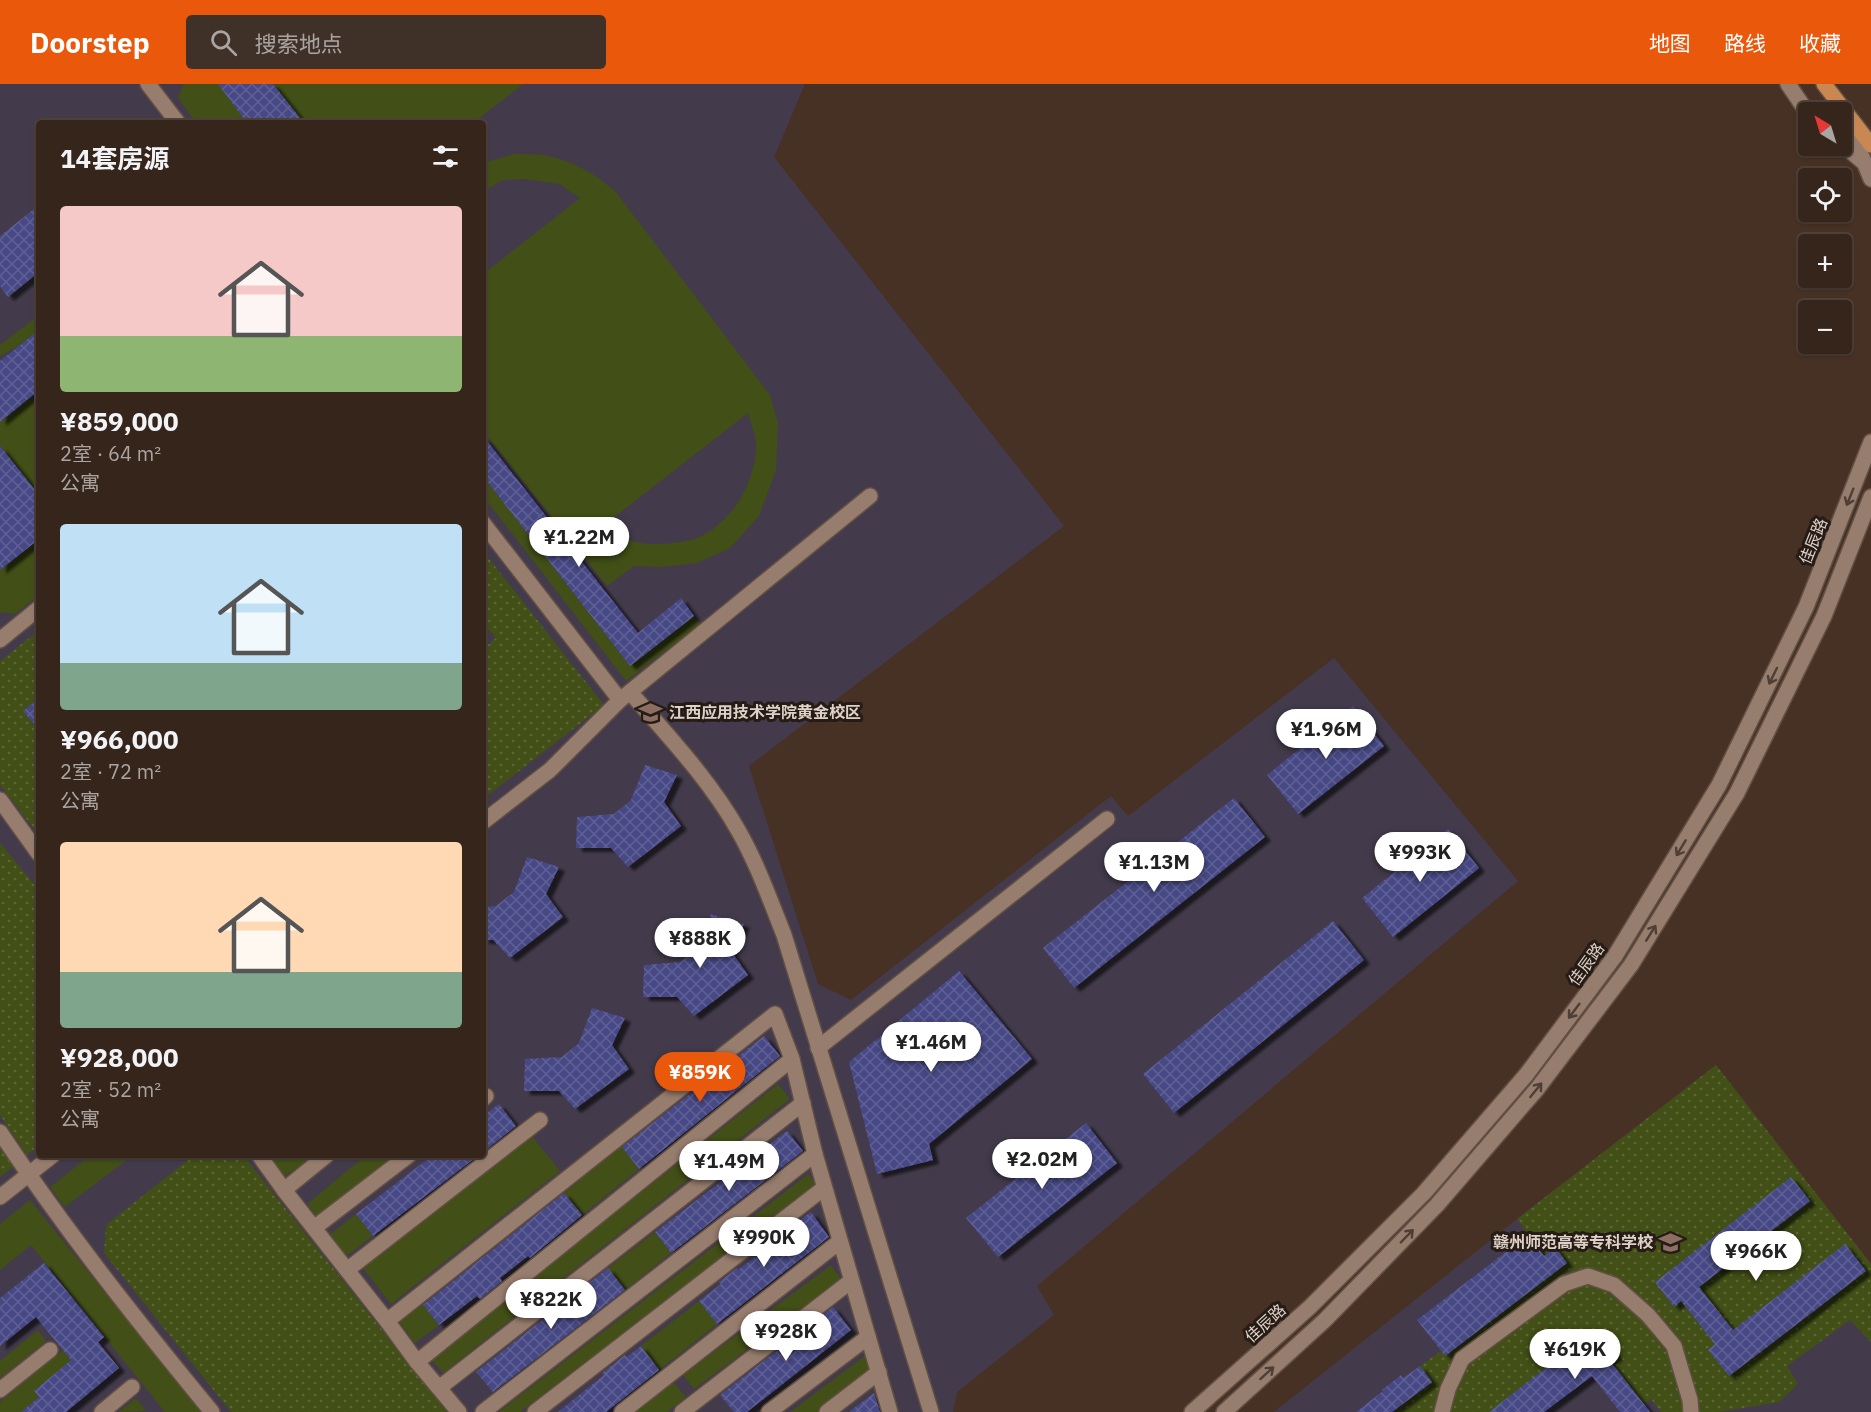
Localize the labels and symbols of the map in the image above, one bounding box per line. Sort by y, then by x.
north arrow [1798,102,1852,156]
one-way arrow [1844,487,1855,506]
street label: 佳辰路 [1795,515,1831,567]
pin: ¥1.22M [530,517,628,568]
one-way arrow [1766,666,1778,684]
school or university icon: 江西应用技术学院黄金校区 [638,699,664,725]
place label: 江西应用技术学院黄金校区 [669,702,861,722]
pin: ¥1.96M [1277,709,1375,760]
pin: ¥993K [1378,832,1462,883]
one-way arrow [1674,839,1686,856]
pin: ¥1.13M [1105,842,1203,893]
pin: ¥888K [658,918,742,969]
one-way arrow [1645,925,1657,942]
street label: 佳辰路 [1564,939,1608,989]
one-way arrow [1568,1002,1580,1018]
pin: ¥1.46M [882,1022,980,1073]
pin: ¥859K [658,1052,742,1103]
one-way arrow [1529,1082,1542,1098]
pin: ¥2.02M [993,1139,1091,1190]
pin: ¥1.49M [680,1141,778,1192]
pin: ¥990K [722,1217,806,1268]
one-way arrow [1399,1229,1414,1244]
school or university icon: 赣州师范高等专科学校 [1658,1229,1684,1255]
pin: ¥966K [1714,1231,1798,1282]
place label: 赣州师范高等专科学校 [1493,1232,1654,1252]
pin: ¥822K [509,1279,593,1330]
street label: 佳辰路 [1240,1300,1290,1346]
pin: ¥928K [744,1311,828,1362]
pin: ¥619K [1533,1329,1617,1380]
one-way arrow [1259,1366,1274,1380]

